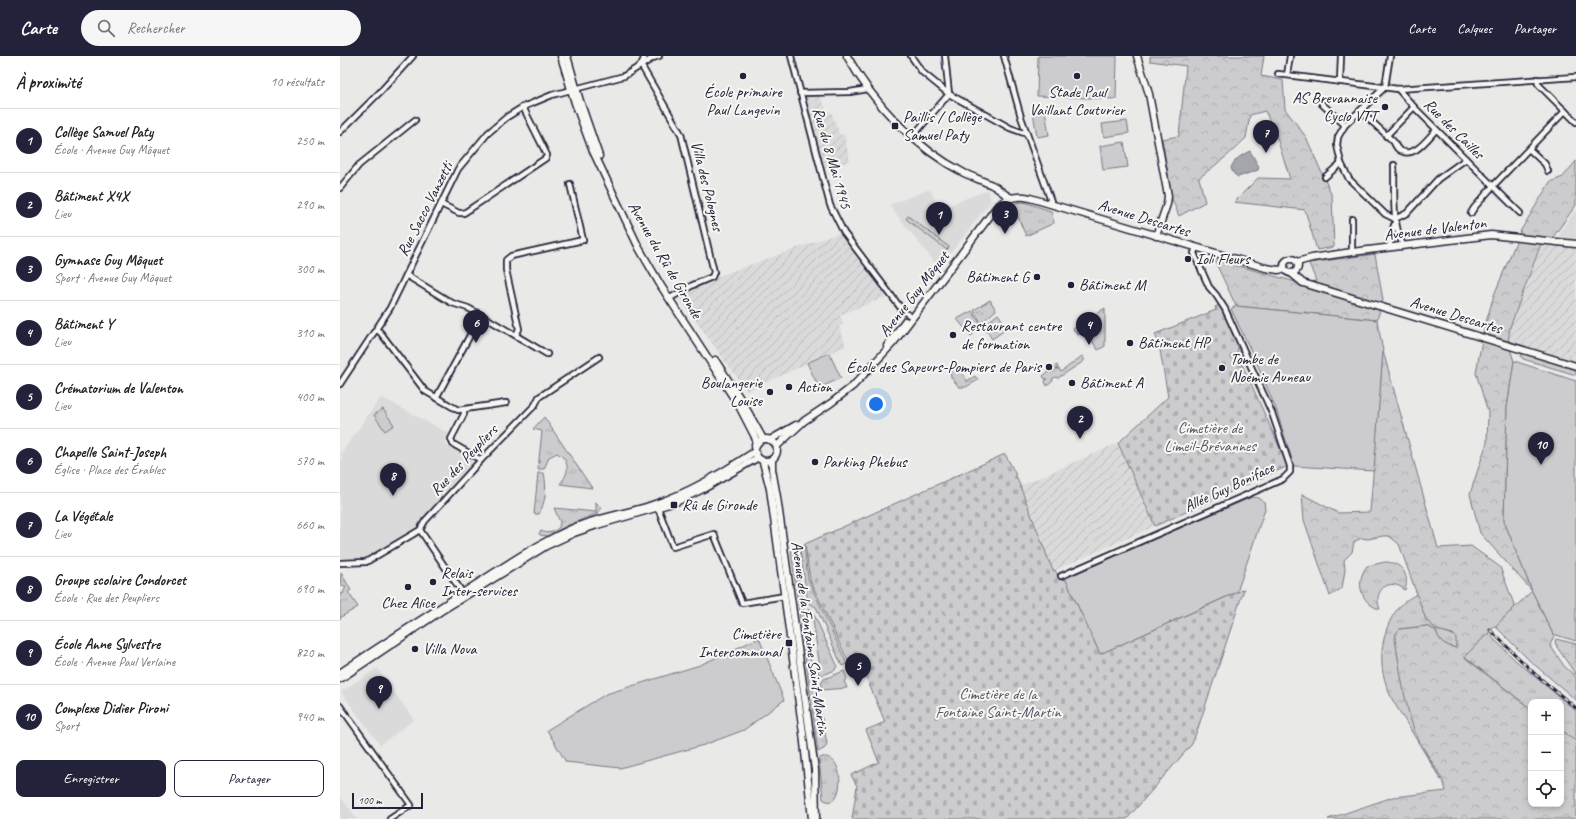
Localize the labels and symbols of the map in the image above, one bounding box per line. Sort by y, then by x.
marker: École primaire Paul Langevin [738,71,748,81]
marker: Stade Paul Vaillant Couturier [1072,71,1082,81]
place label: École primaire Paul Langevin [704,82,783,120]
place label: Stade Paul Vaillant Couturier [1029,82,1127,120]
place label: AS Brevannaise Cyclo VTT [1292,88,1381,126]
street label: Rue des Cailles [1420,95,1490,165]
marker: AS Brevannaise Cyclo VTT [1380,102,1390,112]
street label: Rue du 8 Mai 1945 [808,105,856,212]
place label: Paillis / Collège Samuel Paty [903,107,983,145]
pin: 7 [1253,120,1279,153]
marker: Paillis / Collège Samuel Paty [890,121,900,131]
street label: Villa des Polognes [686,139,728,234]
street label: Rue Sacco Vanzetti [393,157,458,260]
street label: Avenue Descartes [1096,195,1194,242]
street label: Avenue du Rû de Gironde [623,198,707,323]
pin: 3 [992,201,1018,234]
pin: 1 [926,202,952,235]
street label: Avenue de Valenton [1383,213,1488,245]
street label: Avenue Guy Môquet [874,246,955,341]
place label: Ioli Fleurs [1196,249,1251,269]
marker: Ioli Fleurs [1183,254,1193,264]
place label: Bâtiment G [966,267,1031,287]
marker: Bâtiment G [1032,272,1042,282]
place label: Bâtiment M [1079,275,1147,295]
marker: Bâtiment M [1066,280,1076,290]
street label: Avenue Descartes [1408,292,1506,339]
pin: 6 [463,310,489,343]
pin: 4 [1076,312,1102,345]
place label: Restaurant centre de formation [961,316,1063,354]
marker: Restaurant centre de formation [948,330,958,340]
place label: Bâtiment HP [1138,333,1212,353]
marker: Bâtiment HP [1125,338,1135,348]
place label: Tombe de Noémie Auneau [1230,349,1311,387]
place label: École des Sapeurs-Pompiers de Paris [847,357,1043,377]
marker: École des Sapeurs-Pompiers de Paris [1044,362,1054,372]
marker: Tombe de Noémie Auneau [1217,363,1227,373]
place label: Boulangerie Louise [701,373,764,411]
place label: Bâtiment A [1080,373,1144,393]
place label: Action [797,377,833,397]
marker: Bâtiment A [1067,378,1077,388]
marker: Action [784,382,794,392]
marker: Boulangerie Louise [765,387,775,397]
your location [866,394,886,414]
pin: 2 [1067,406,1093,439]
park label: Cimetière de Limeil-Brévannes [1164,418,1257,456]
street label: Rue des Peupliers [426,419,503,500]
pin: 10 [1528,432,1554,465]
place label: Parking Phebus [823,452,908,472]
marker: Parking Phebus [810,457,820,467]
street label: Allée Guy Boniface [1181,457,1279,517]
pin: 8 [380,463,406,496]
place label: Rû de Gironde [682,495,758,515]
marker: Rû de Gironde [669,500,679,510]
street label: Avenue de la Fontaine Saint-Martin [787,540,834,737]
place label: Relais Inter-services [441,563,518,601]
marker: Relais Inter-services [428,577,438,587]
marker: Chez Alice [403,582,413,592]
place label: Chez Alice [381,593,437,613]
place label: Cimetière Intercommunal [698,624,784,662]
marker: Cimetière Intercommunal [784,638,794,648]
place label: Villa Nova [423,639,478,659]
marker: Villa Nova [410,644,420,654]
pin: 5 [845,653,871,686]
pin: 9 [366,676,392,709]
park label: Cimetière de la Fontaine Saint-Martin [935,684,1062,722]
scale bar [352,791,423,810]

